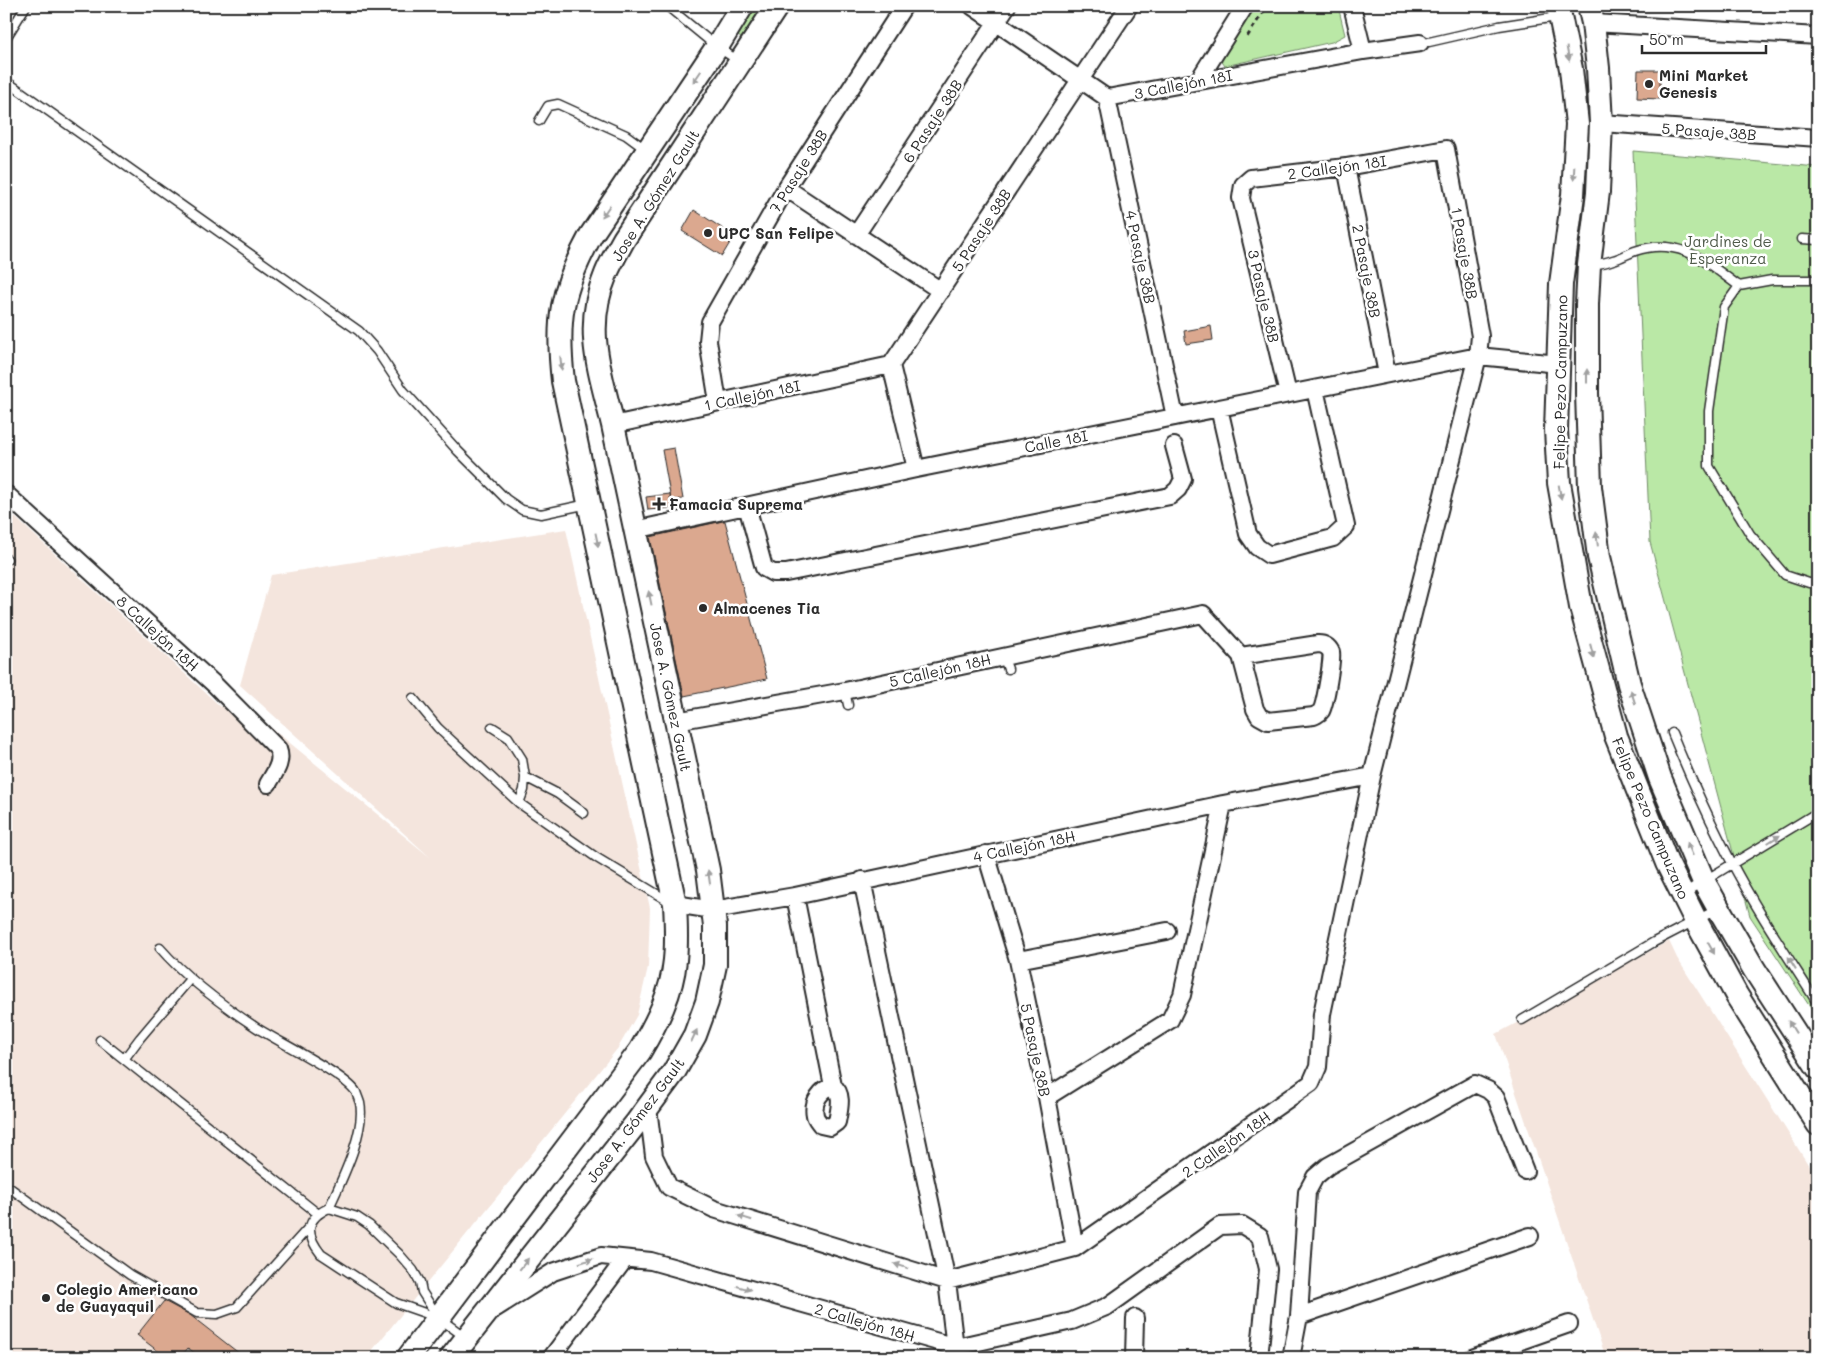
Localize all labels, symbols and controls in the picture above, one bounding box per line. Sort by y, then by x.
scale bar [1642,22,1765,54]
text: 50 m [1649,29,1684,49]
one-way arrow [1564,46,1572,61]
street label: 3 Callejón 18I [1132,65,1234,103]
place label: Mini Market Genesis [1659,65,1748,102]
one-way arrow [692,70,702,83]
street label: 6 Pasaje 38B [898,76,966,166]
marker: Mini Market Genesis [1643,78,1655,90]
street label: 5 Pasaje 38B [1661,118,1757,144]
street label: Jose A. Gómez Gault [606,125,704,265]
street label: 7 Pasaje 38B [764,126,832,216]
street label: 2 Callejón 18I [1286,150,1388,184]
one-way arrow [1570,165,1578,181]
street label: 5 Pasaje 38B [947,185,1015,275]
one-way arrow [601,205,611,218]
street label: 1 Pasaje 38B [1447,205,1483,301]
street label: 4 Pasaje 38B [1121,208,1161,306]
place label: UPC San Felipe [718,223,834,243]
street label: 2 Pasaje 38B [1348,223,1386,319]
marker: UPC San Felipe [702,227,714,239]
park label: Jardines de Esperanza [1684,231,1772,268]
street label: 3 Pasaje 38B [1244,247,1284,345]
street label: Felipe Pezo Campuzano [1548,295,1572,469]
one-way arrow [557,356,565,372]
one-way arrow [1583,368,1591,384]
street label: 1 Callejón 18I [702,375,802,415]
street label: Calle 18I [1023,425,1090,457]
one-way arrow [1557,484,1565,500]
place label: Famacia Suprema [669,494,803,514]
marker: Famacia Suprema [653,498,665,510]
one-way arrow [1593,530,1601,546]
one-way arrow [593,532,601,547]
street label: 8 Callejón 18H [113,591,203,675]
one-way arrow [646,591,654,606]
place label: Almacenes Tia [713,598,820,618]
marker: Almacenes Tia [697,602,709,614]
street label: Jose A. Gómez Gault [645,621,697,773]
one-way arrow [1588,644,1596,659]
street label: 5 Callejón 18H [887,649,993,691]
one-way arrow [1629,689,1636,704]
street label: Felipe Pezo Campuzano [1608,734,1694,902]
street label: 4 Callejón 18H [971,825,1077,867]
one-way arrow [1768,834,1781,843]
one-way arrow [1686,842,1694,856]
one-way arrow [705,869,713,885]
one-way arrow [1706,941,1715,954]
one-way arrow [1787,957,1796,970]
street label: 5 Pasaje 38B [1016,1001,1056,1099]
one-way arrow [1787,1021,1796,1034]
one-way arrow [690,1029,698,1043]
street label: Jose A. Gómez Gault [581,1053,689,1187]
street label: 2 Callejón 18H [1178,1106,1274,1182]
one-way arrow [738,1214,753,1222]
one-way arrow [579,1257,594,1264]
one-way arrow [519,1258,530,1271]
one-way arrow [893,1262,908,1270]
place label: Colegio Americano de Guayaquil [56,1279,198,1316]
one-way arrow [737,1284,752,1292]
marker: Colegio Americano de Guayaquil [40,1292,52,1304]
street label: 2 Callejón 18H [812,1298,918,1346]

